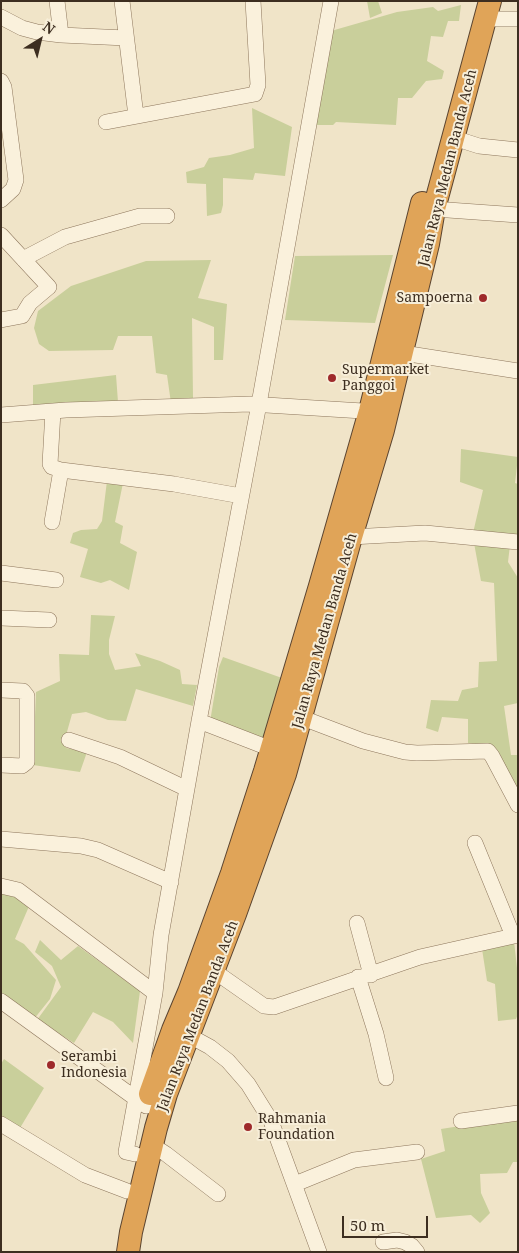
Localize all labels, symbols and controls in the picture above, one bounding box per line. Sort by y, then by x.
north arrow [15,15,65,65]
text: N [39,17,59,38]
street label: Jalan Raya Medan Banda Aceh [415,68,481,268]
place label: Sampoerna [397,290,473,306]
marker: Sampoerna [477,292,489,304]
place label: Supermarket Panggoi [342,362,429,394]
marker: Supermarket Panggoi [326,372,338,384]
street label: Jalan Raya Medan Banda Aceh [289,531,361,731]
street label: Jalan Raya Medan Banda Aceh [154,918,242,1114]
place label: Serambi Indonesia [61,1049,127,1082]
marker: Serambi Indonesia [45,1059,57,1071]
place label: Rahmania Foundation [258,1111,335,1144]
marker: Rahmania Foundation [242,1121,254,1133]
scale bar [344,1206,430,1238]
text: 50 m [350,1215,385,1235]

